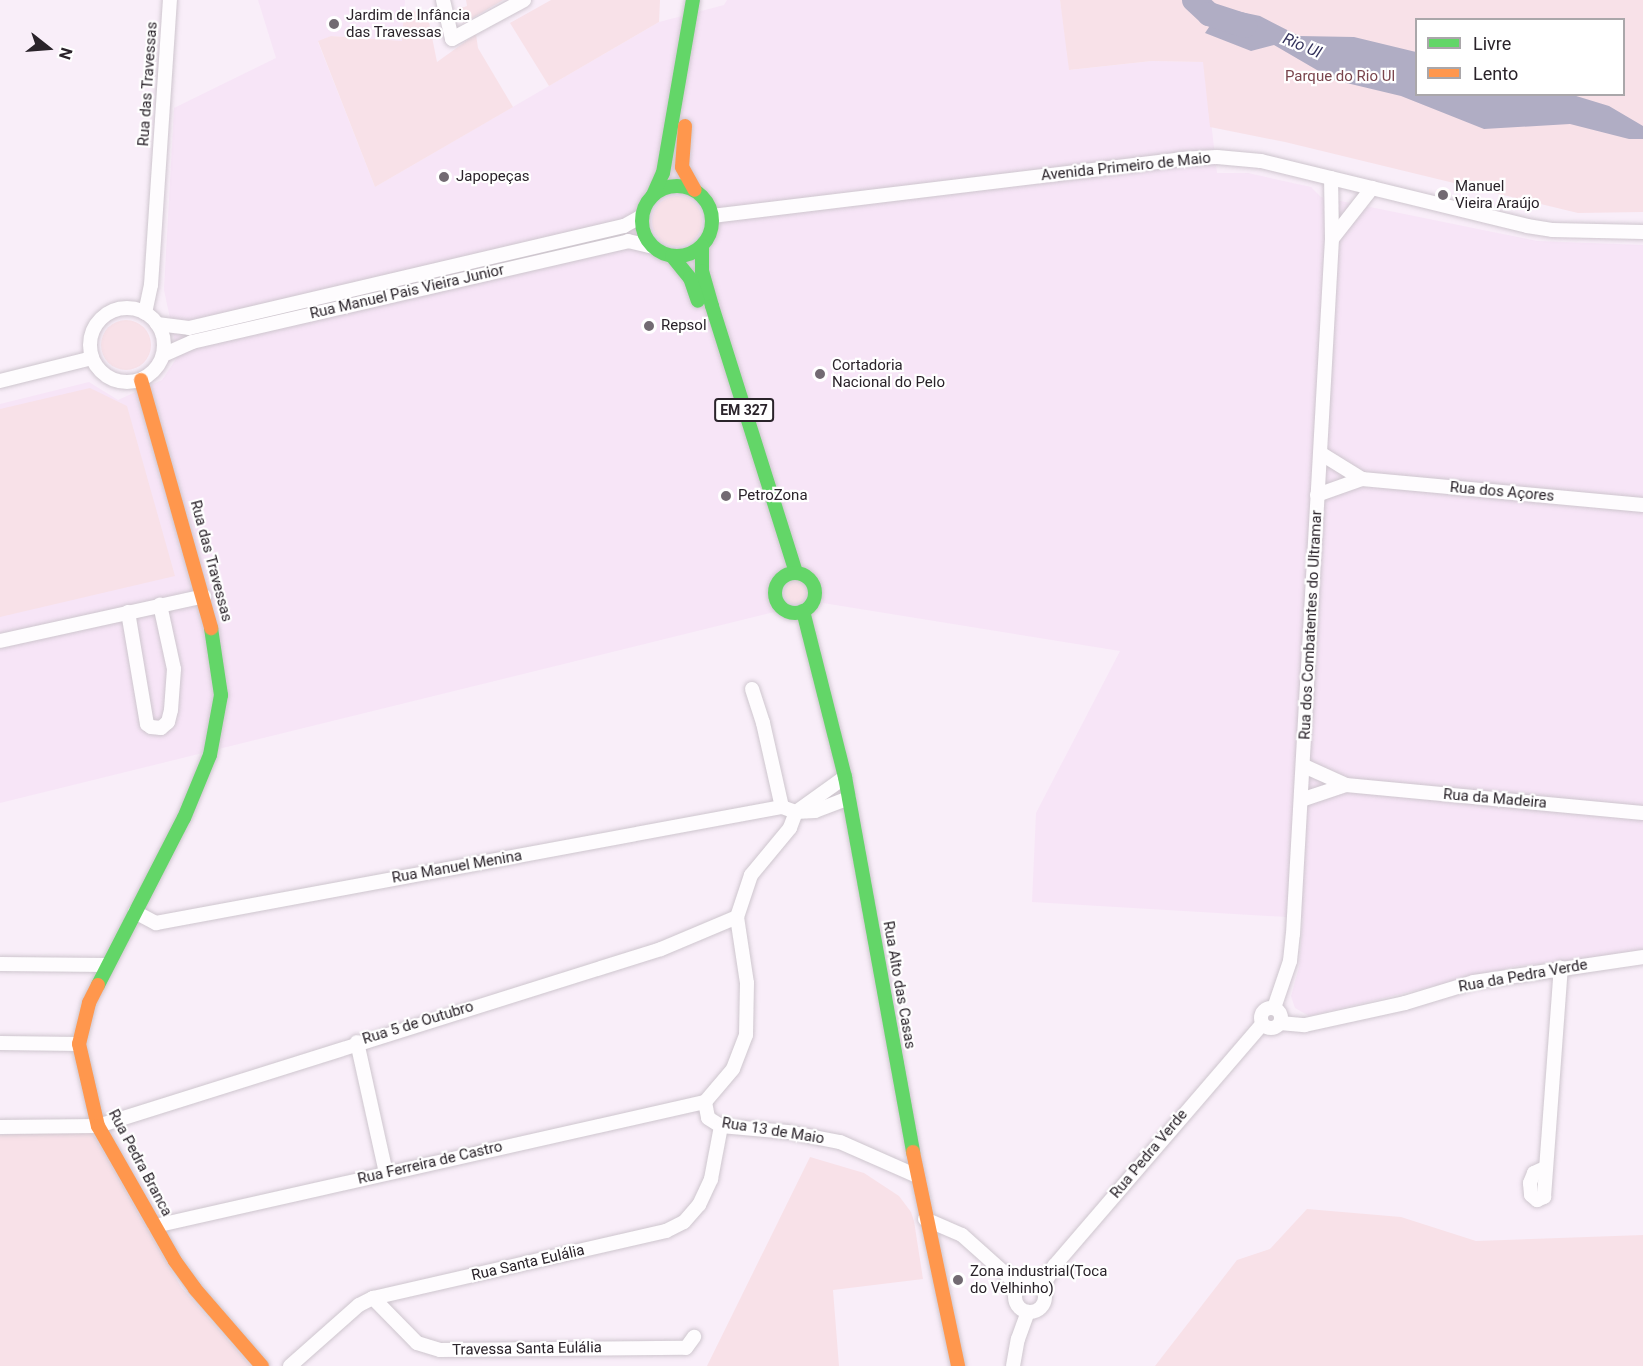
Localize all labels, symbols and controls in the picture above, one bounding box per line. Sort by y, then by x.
place label: Jardim de Infância das Travessas [346,6,470,41]
marker: Jardim de Infância das Travessas [327,17,341,31]
north arrow [18,18,78,78]
legend [1415,18,1625,96]
street label: Rua das Travessas [135,21,161,147]
water label: Rio Ul [1280,29,1324,63]
text: Livre [1473,33,1511,54]
text: N [55,45,76,62]
text: Lento [1473,63,1518,84]
park label: Parque do Rio Ul [1285,68,1395,86]
street label: Avenida Primeiro de Maio [1040,149,1212,185]
place label: Japopeças [456,168,530,186]
marker: Japopeças [437,170,451,184]
place label: Manuel Vieira Araújo [1455,177,1540,212]
marker: Manuel Vieira Araújo [1436,188,1450,202]
street label: Rua Manuel Pais Vieira Junior [308,261,506,323]
place label: Repsol [661,317,707,335]
marker: Repsol [642,319,656,333]
place label: Cortadoria Nacional do Pelo [832,356,945,391]
marker: Cortadoria Nacional do Pelo [813,367,827,381]
road number: EM 327 [714,399,774,421]
street label: Rua dos Açores [1449,478,1555,506]
place label: PetroZona [738,487,808,505]
marker: PetroZona [719,489,733,503]
street label: Rua das Travessas [186,498,236,624]
street label: Rua dos Combatentes do Ultramar [1296,510,1326,740]
street label: Rua da Madeira [1442,786,1548,812]
street label: Rua Manuel Menina [390,847,524,887]
street label: Rua Alto das Casas [879,920,919,1050]
street label: Rua da Pedra Verde [1457,956,1589,996]
street label: Rua 5 de Outubro [360,998,476,1048]
street label: Rua Pedra Branca [104,1106,176,1220]
street label: Rua Pedra Verde [1107,1106,1191,1202]
street label: Rua 13 de Maio [720,1114,826,1148]
street label: Rua Ferreira de Castro [356,1138,504,1188]
street label: Rua Santa Eulália [470,1241,586,1285]
place label: Zona industrial(Toca do Velhinho) [970,1262,1107,1297]
marker: Zona industrial(Toca do Velhinho) [951,1273,965,1287]
street label: Travessa Santa Eulália [452,1339,602,1359]

